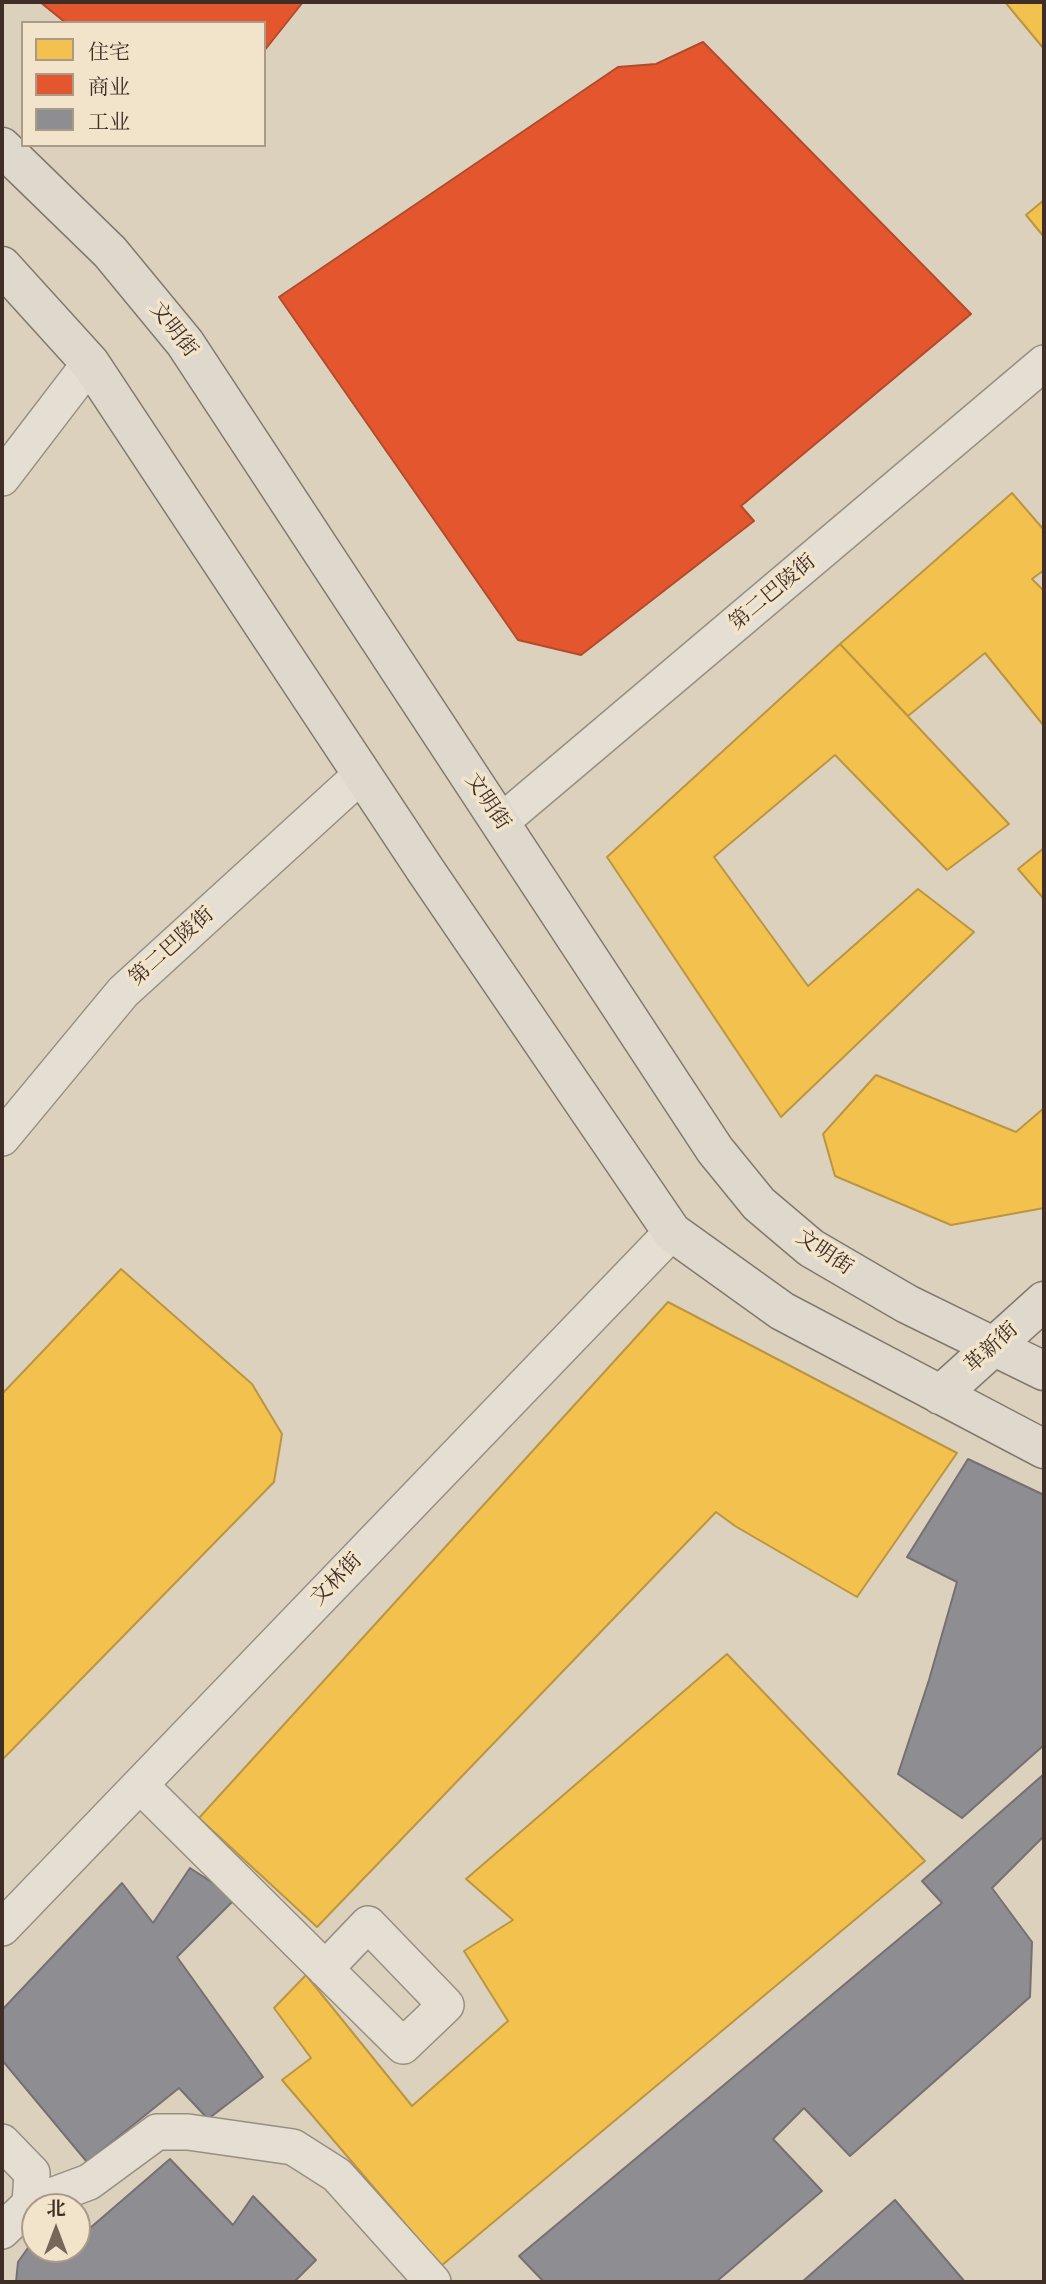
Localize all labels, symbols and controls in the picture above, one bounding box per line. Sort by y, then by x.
legend [21,21,266,147]
text: 住宅 [88,39,130,65]
text: 商业 [88,74,130,100]
text: 工业 [88,109,130,135]
street label: 文明街 [144,297,202,363]
street label: 第二巴陵街 [725,550,821,636]
street label: 文明街 [459,769,515,835]
street label: 第二巴陵街 [125,903,219,991]
street label: 文明街 [791,1225,857,1281]
street label: 革新街 [960,1318,1024,1378]
street label: 文林街 [306,1549,368,1611]
north arrow [21,2193,91,2263]
text: 北 [46,2197,66,2220]

